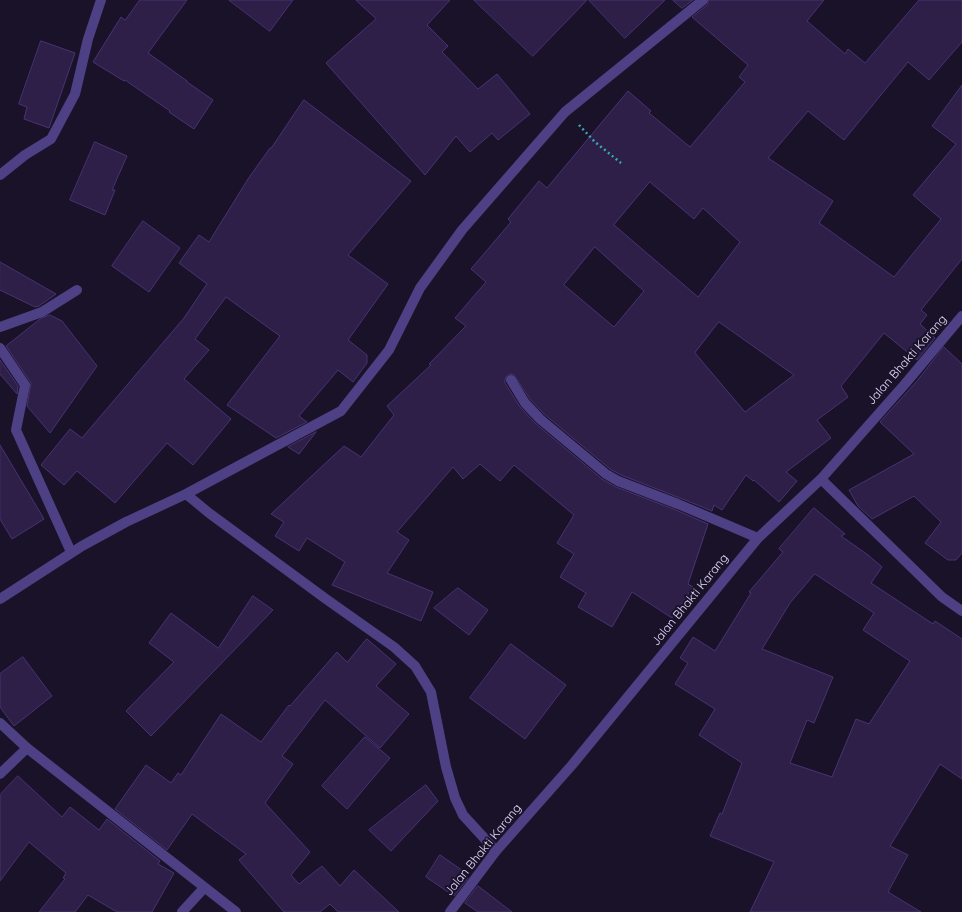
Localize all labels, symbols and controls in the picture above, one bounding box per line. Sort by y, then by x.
street label: Jalan Bhakti Karang [864,312,950,408]
street label: Jalan Bhakti Karang [648,551,732,649]
street label: Jalan Bhakti Karang [441,801,525,899]

